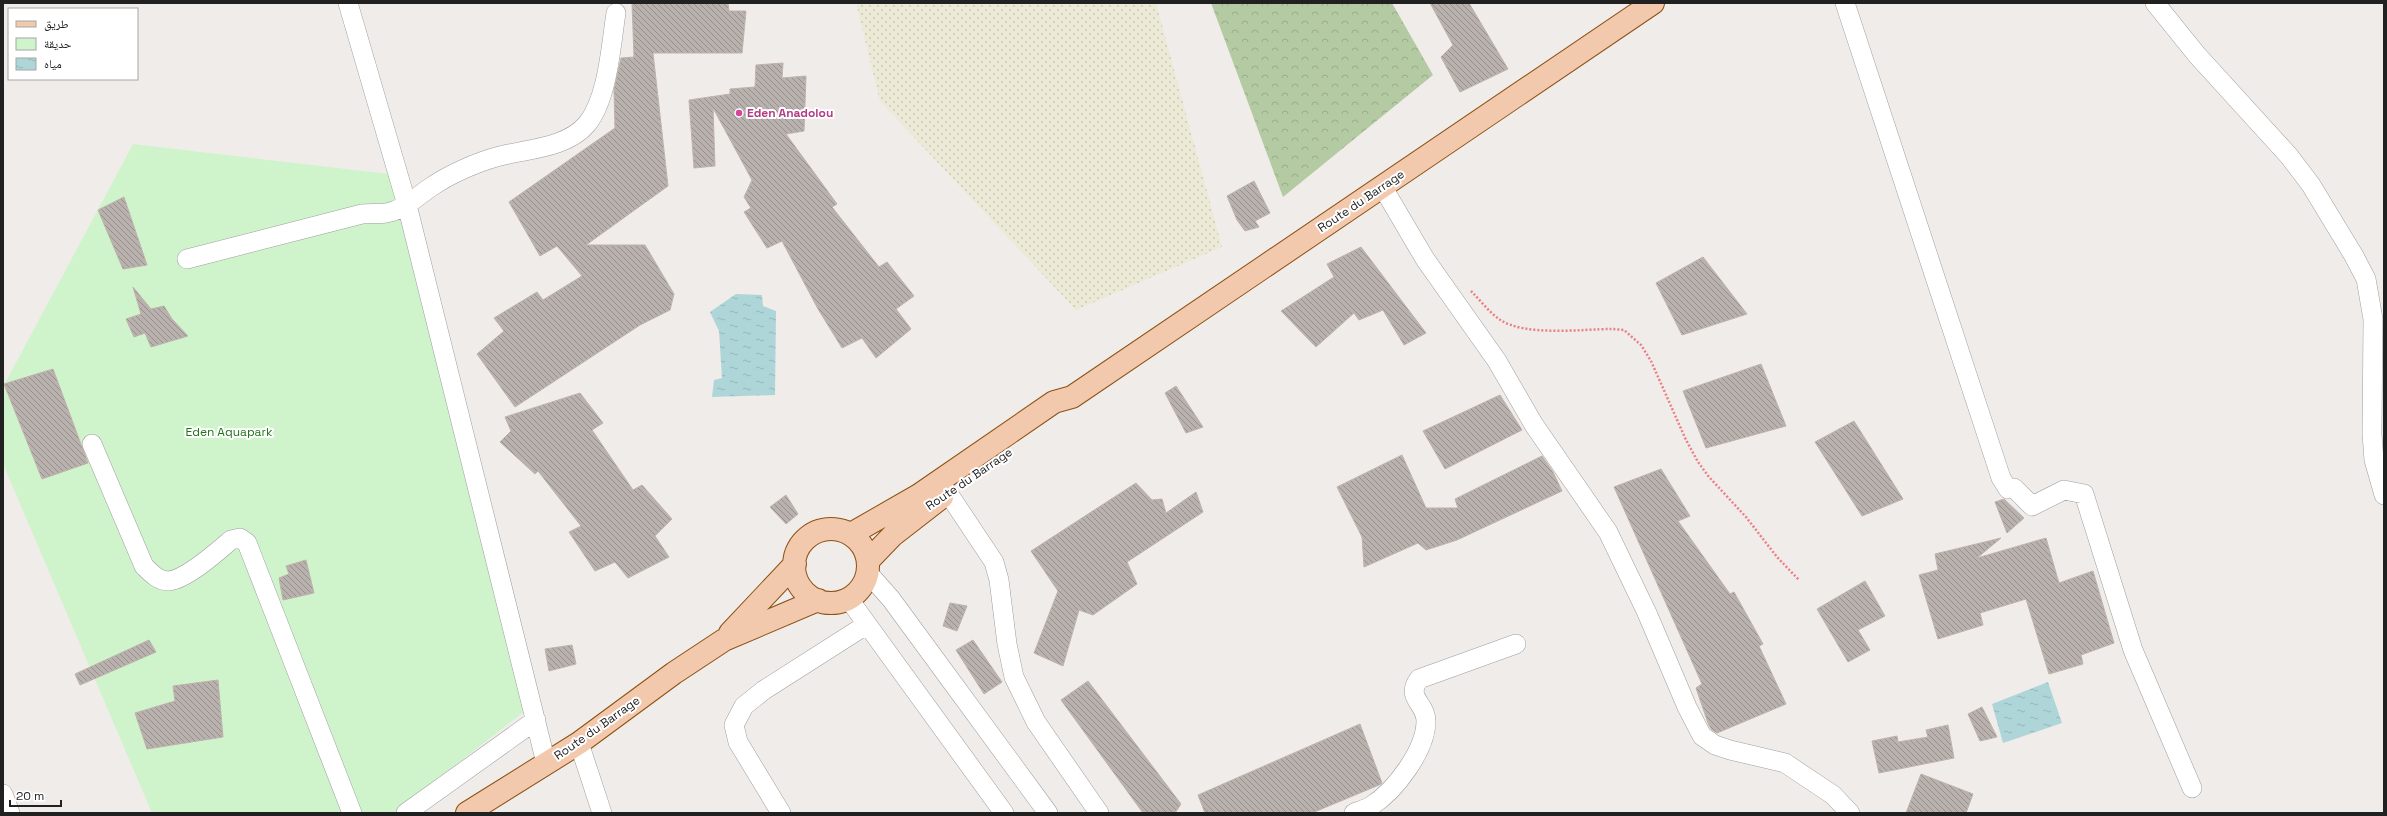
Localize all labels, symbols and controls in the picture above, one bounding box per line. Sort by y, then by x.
legend [8,8,138,80]
text: طريق [44,16,69,32]
text: حديقة [44,36,72,52]
text: مياه [44,56,62,72]
place label: Eden Anadolou [747,105,833,121]
marker: Eden Anadolou [734,108,744,118]
street label: Route du Barrage [1315,166,1407,236]
park label: Eden Aquapark [185,424,273,440]
street label: Route du Barrage [923,444,1015,514]
street label: Route du Barrage [551,692,643,764]
scale bar [10,782,61,808]
text: 20 m [16,788,44,804]

